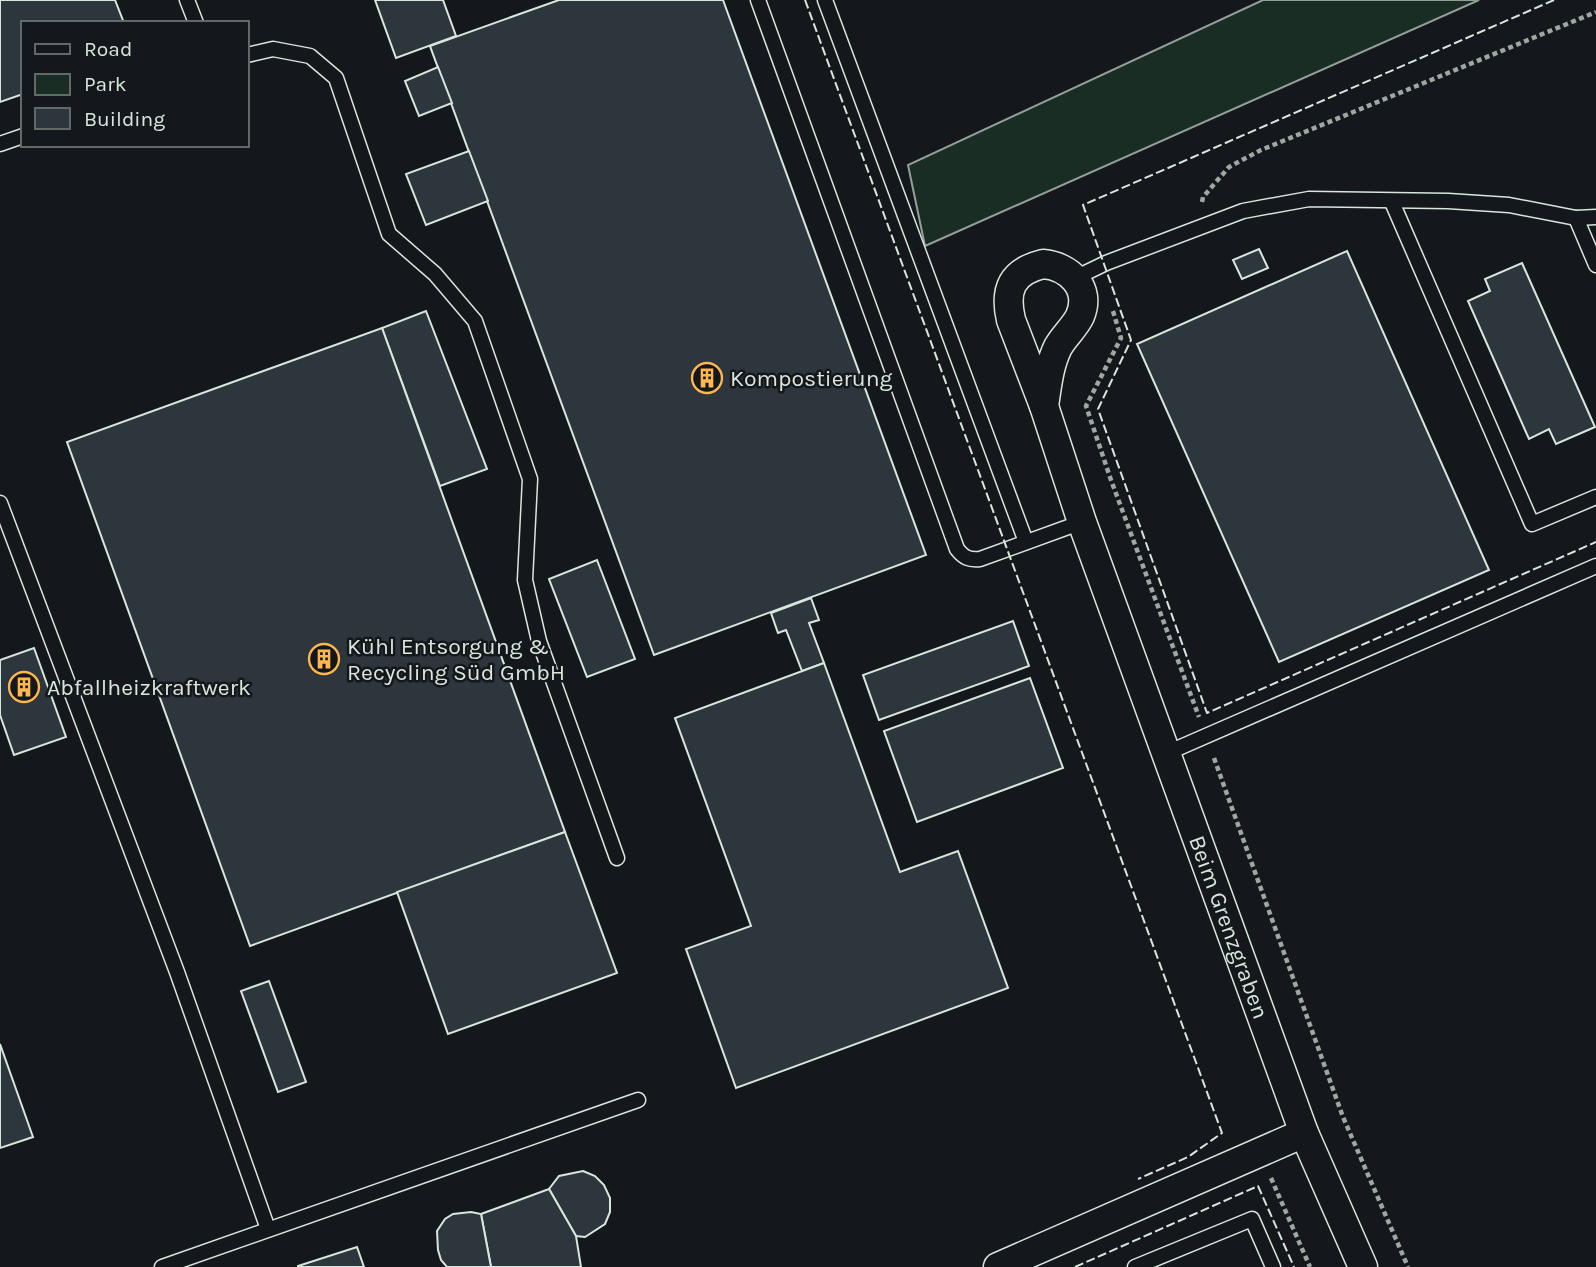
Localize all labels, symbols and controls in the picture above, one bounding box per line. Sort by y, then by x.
legend [21,21,248,147]
text: Road [84,37,132,61]
text: Park [84,72,127,96]
text: Building [84,107,165,131]
building icon: Kompostierung [690,361,724,395]
place label: Kompostierung [730,365,893,392]
place label: Kühl Entsorgung & Recycling Süd GmbH [347,633,565,686]
building icon: Kühl Entsorgung & Recycling Süd GmbH [307,642,341,676]
building icon: Abfallheizkraftwerk [7,670,41,704]
place label: Abfallheizkraftwerk [47,674,251,701]
street label: Beim Grenzgraben [1183,832,1274,1023]

